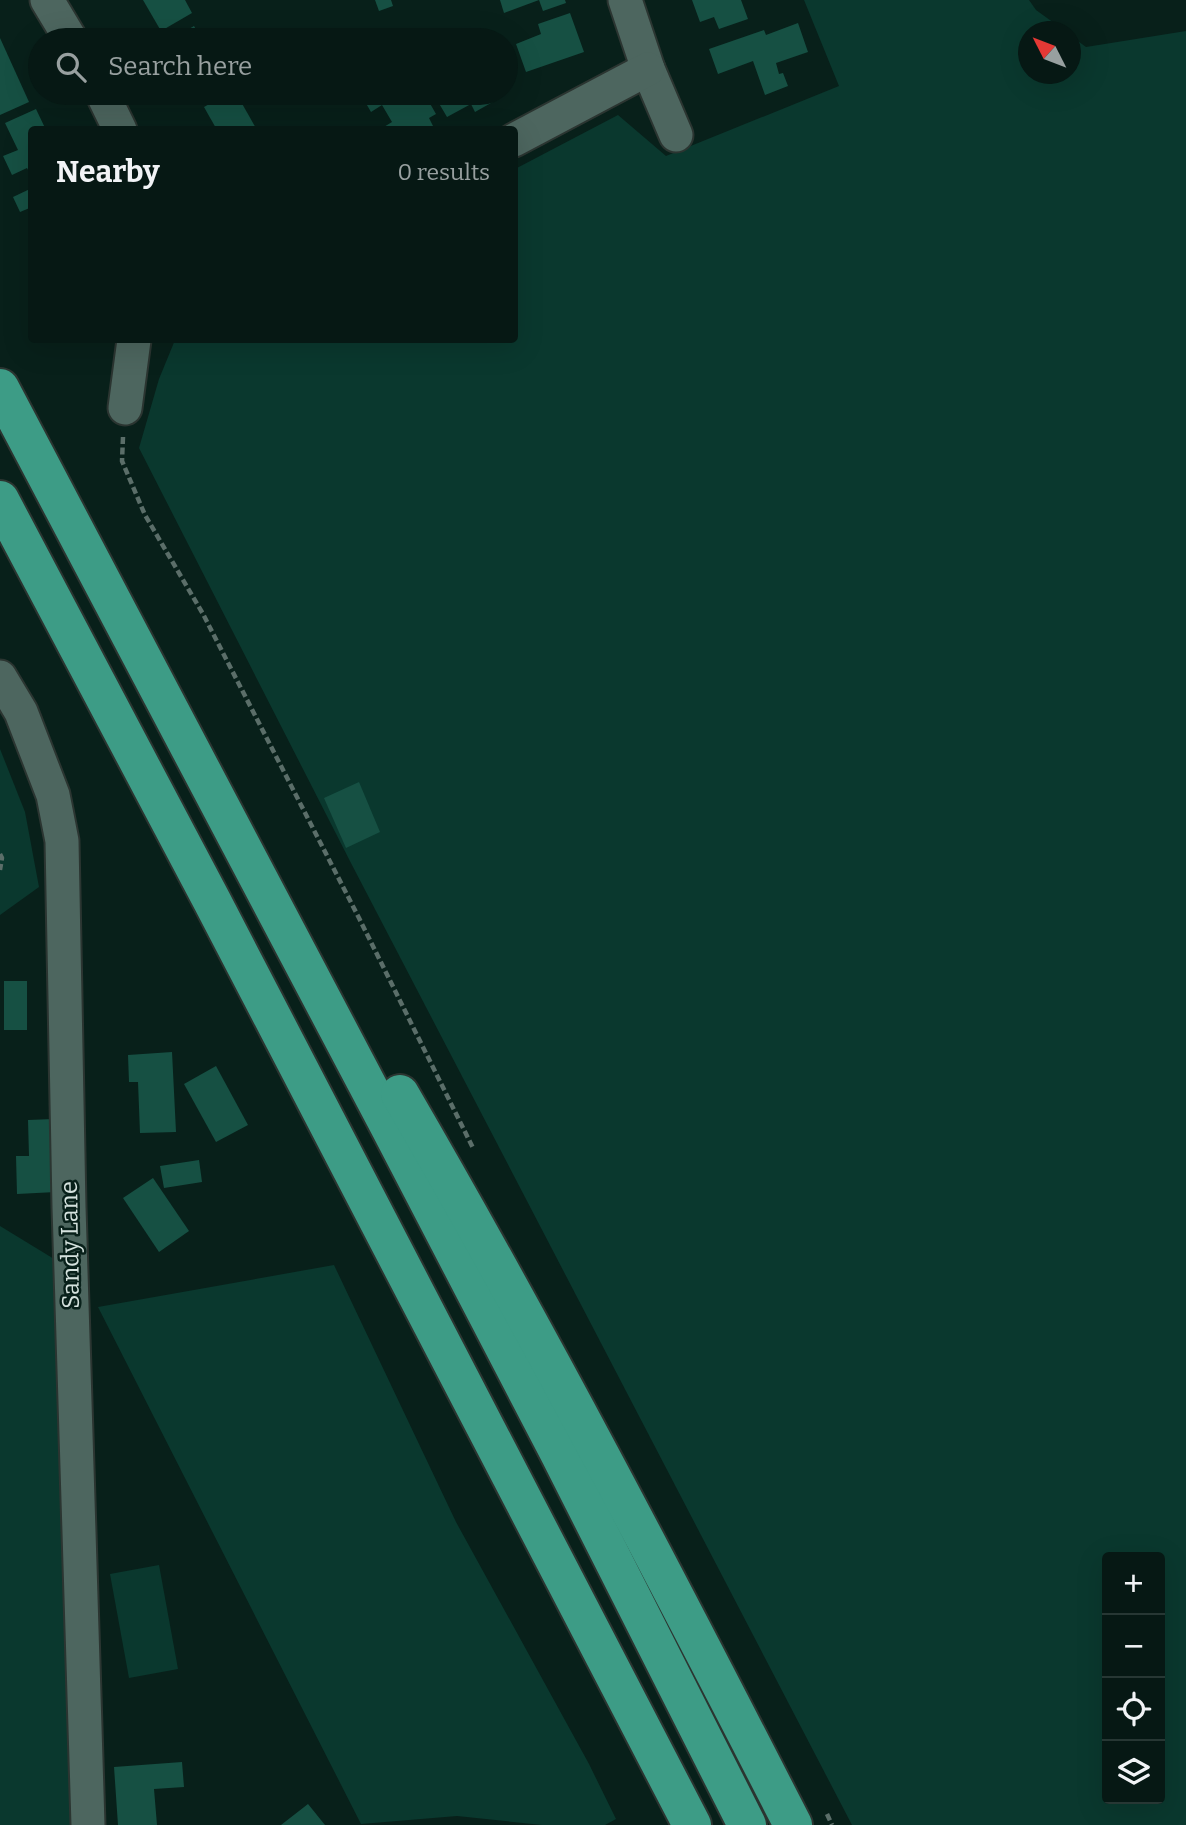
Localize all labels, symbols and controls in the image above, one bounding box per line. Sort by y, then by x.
north arrow [1018,21,1081,84]
search box [28,28,518,105]
icon: search [52,48,90,86]
text: Search here [108,51,252,82]
text: Nearby [56,154,160,190]
text: 0 results [397,158,490,186]
street label: Sandy Lane [55,1181,85,1309]
map controls [1102,1552,1165,1804]
button: + [1102,1552,1165,1615]
button: − [1102,1615,1165,1678]
button: locate [1102,1678,1165,1741]
button: layers [1102,1741,1165,1804]

